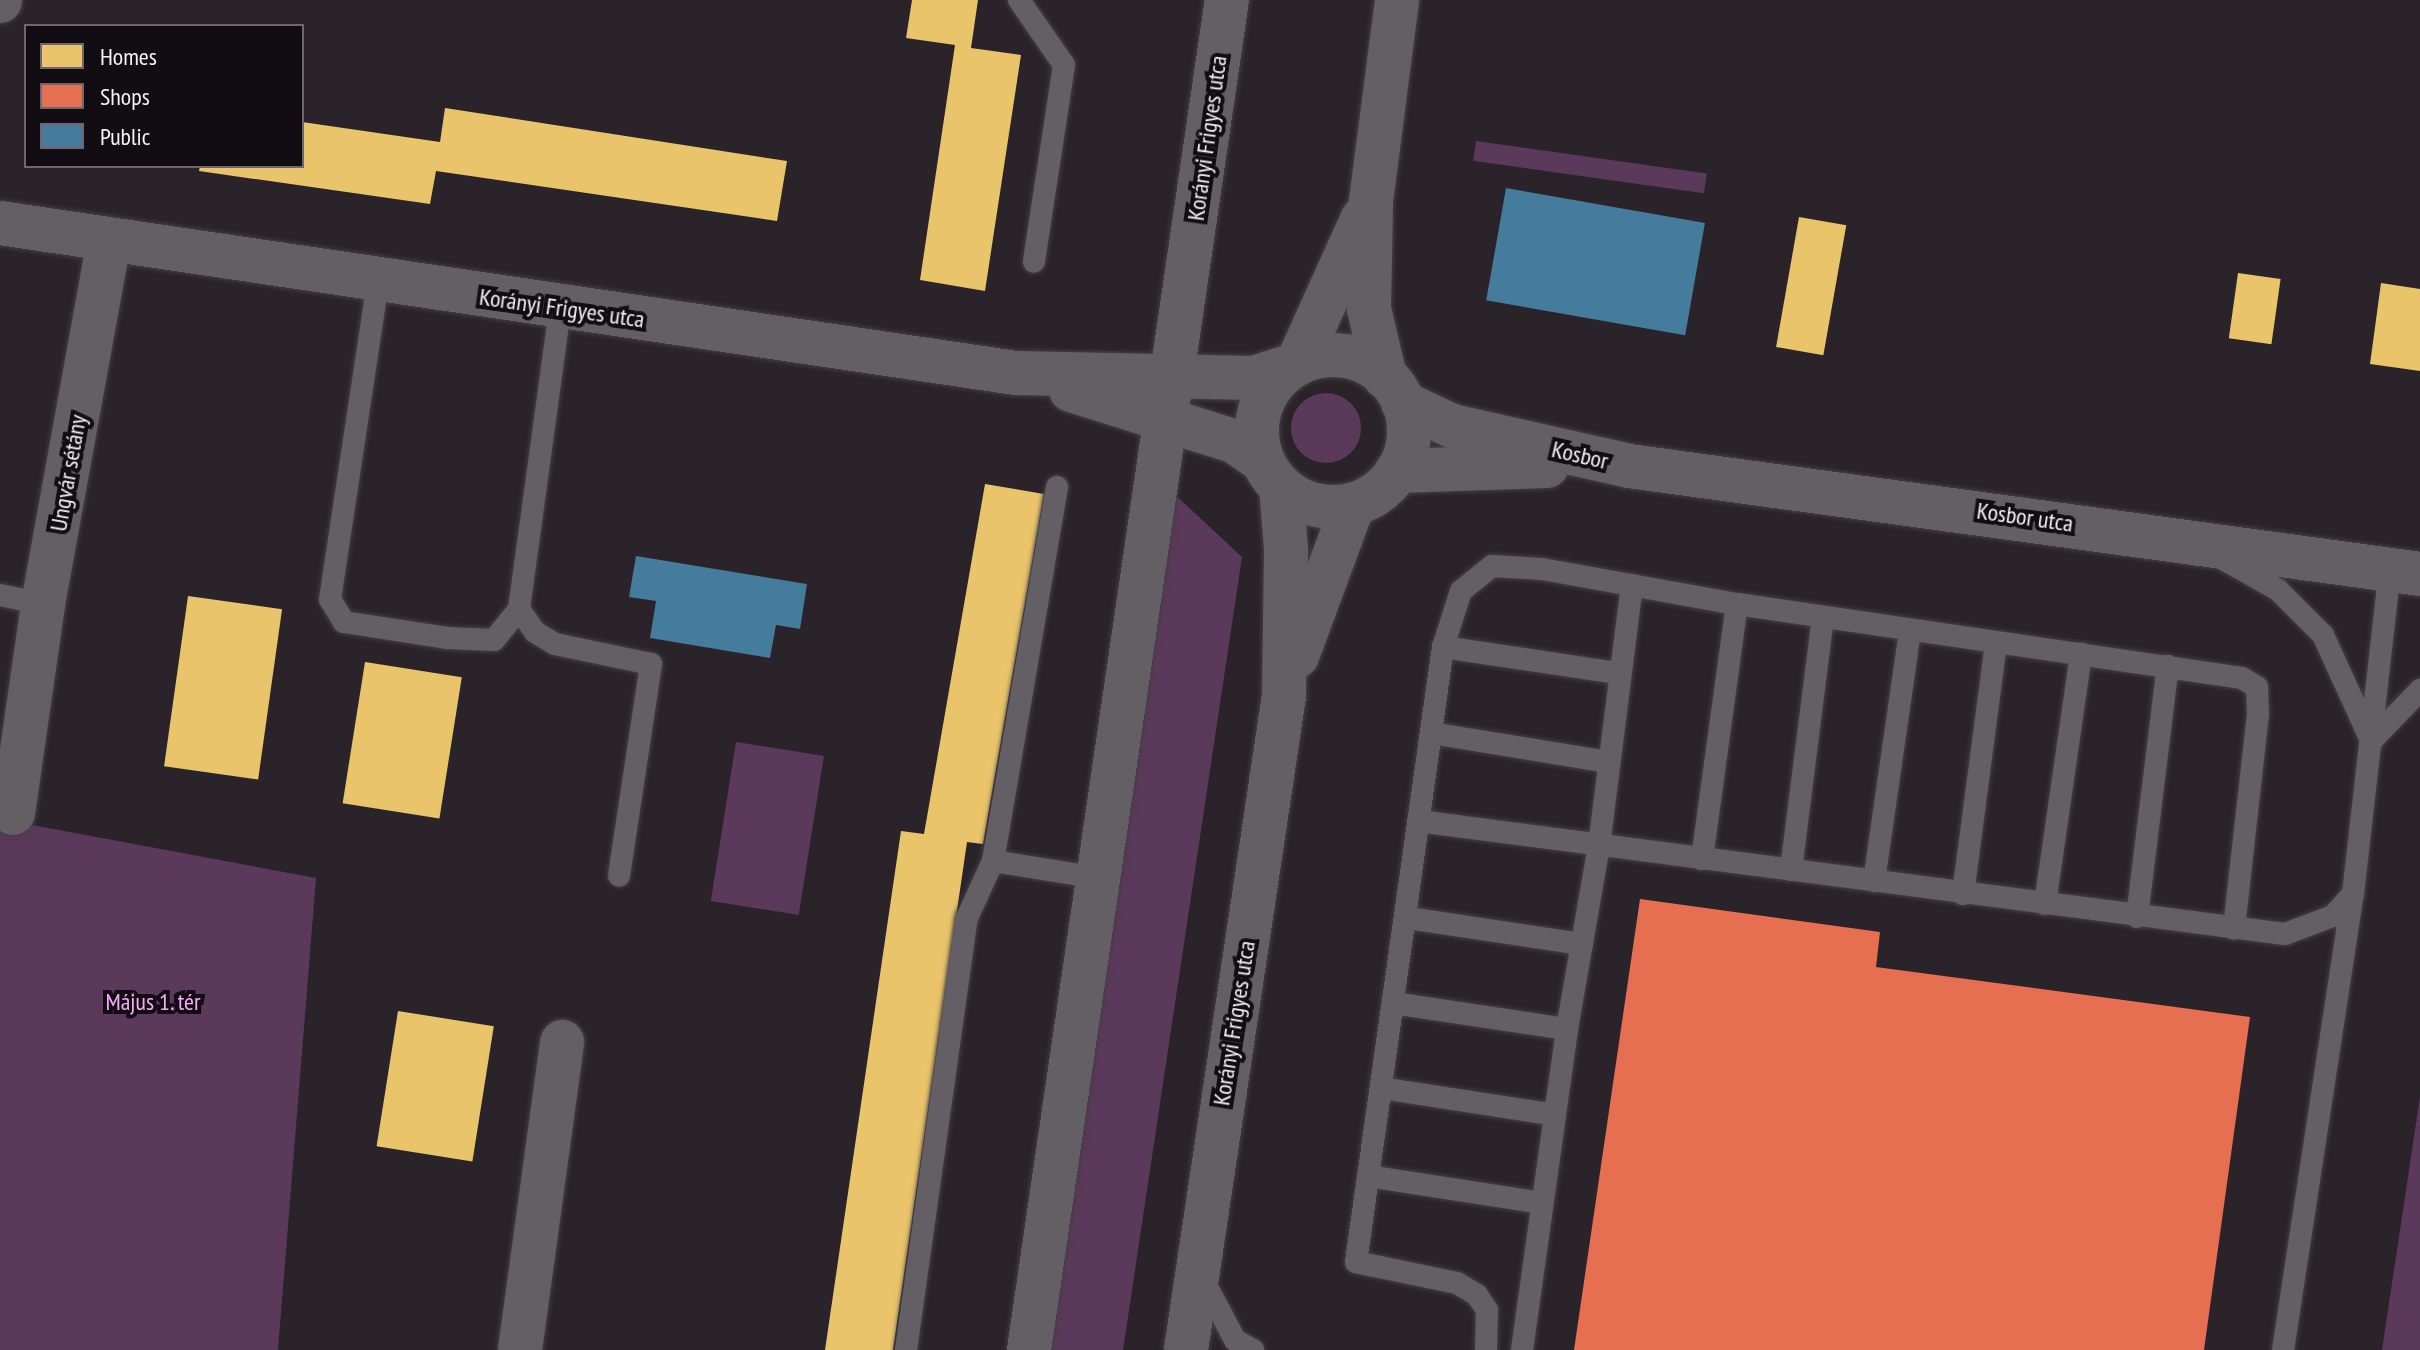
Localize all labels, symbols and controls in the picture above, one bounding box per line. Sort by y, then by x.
legend [24,24,304,168]
text: Homes [100,41,157,72]
street label: Korányi Frigyes utca [1181,54,1233,222]
text: Shops [100,81,150,112]
text: Public [100,121,150,152]
street label: Korányi Frigyes utca [478,282,646,334]
street label: Ungvár sétány [44,413,92,533]
street label: Kosbor [1549,435,1611,475]
street label: Kosbor utca [1975,496,2075,538]
street label: Korányi Frigyes utca [1207,939,1261,1107]
park label: Május 1. tér [105,988,201,1016]

